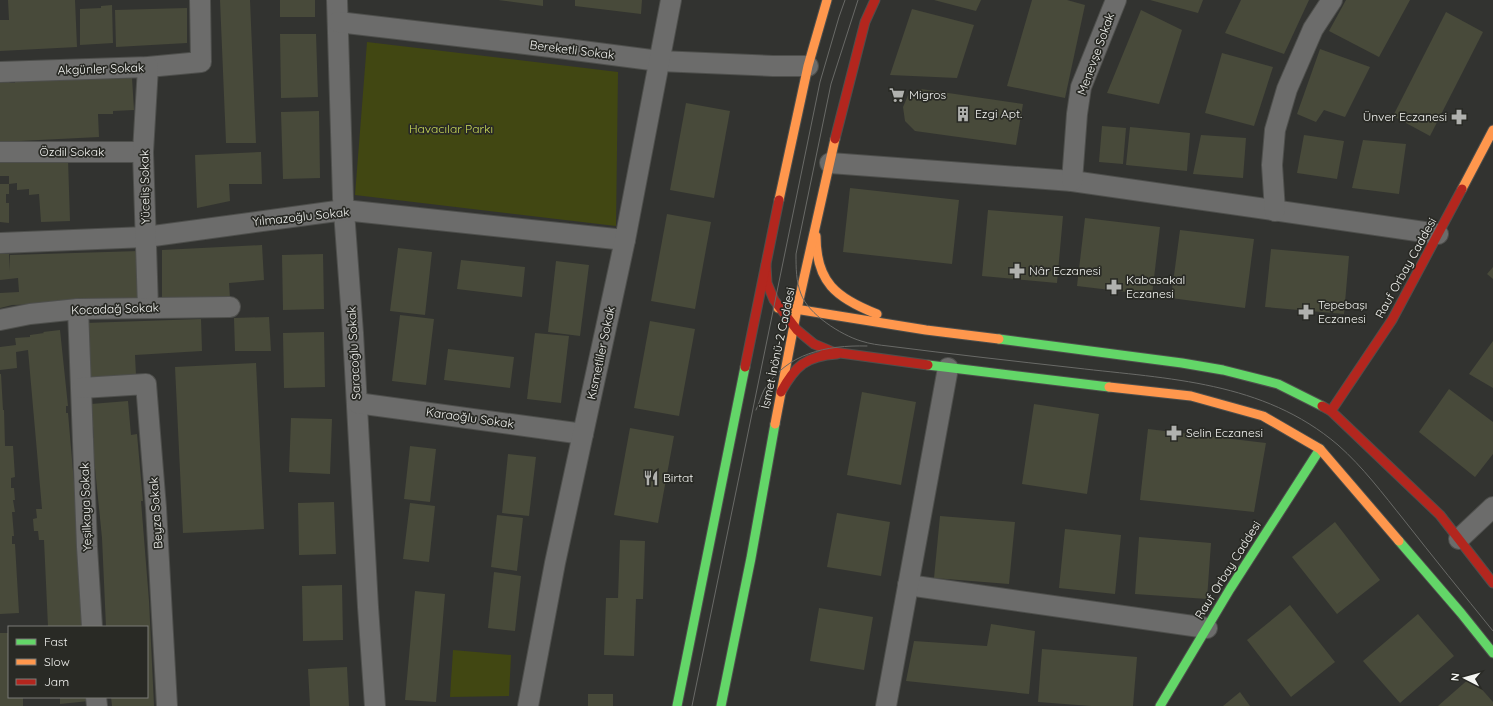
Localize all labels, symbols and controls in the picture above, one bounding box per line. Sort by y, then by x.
street label: Menevşe Sokak [1074,11,1117,97]
street label: Bereketli Sokak [529,37,615,62]
street label: Akgünler Sokak [57,59,145,78]
supermarket icon: Migros [888,86,906,104]
place label: Migros [909,87,947,102]
building icon: Ezgi Apt. [954,105,972,123]
place label: Ezgi Apt. [975,106,1022,121]
pharmacy icon: Ünver Eczanesi [1450,108,1468,126]
place label: Ünver Eczanesi [1363,109,1447,124]
park label: Havacılar Parkı [409,121,493,136]
street label: Özdil Sokak [40,144,104,159]
street label: Yüceliş Sokak [136,150,153,224]
street label: Yılmazoğlu Sokak [252,204,350,229]
street label: Rauf Orbay Caddesi [1372,215,1439,321]
pharmacy icon: Nâr Eczanesi [1008,262,1026,280]
place label: Nâr Eczanesi [1029,263,1101,278]
place label: Kabasakal Eczanesi [1126,272,1185,301]
pharmacy icon: Kabasakal Eczanesi [1105,278,1123,296]
street label: İsmet İnönü-2 Caddesi [757,286,798,410]
place label: Tepebaşı Eczanesi [1318,297,1367,326]
street label: Kocadağ Sokak [71,299,159,318]
pharmacy icon: Tepebaşı Eczanesi [1297,303,1315,321]
street label: Kısmetliler Sokak [583,305,618,401]
street label: Saracoğlu Sokak [344,306,363,400]
street label: Karaoğlu Sokak [425,404,515,431]
pharmacy icon: Selin Eczanesi [1165,424,1183,442]
place label: Selin Eczanesi [1186,425,1263,440]
street label: Yeşilkaya Sokak [76,462,95,552]
restaurant icon: Birtat [642,469,660,487]
place label: Birtat [663,470,693,485]
street label: Beyza Sokak [146,477,165,549]
street label: Rauf Orbay Caddesi [1191,518,1264,622]
legend [8,626,148,698]
text: Fast [44,634,68,649]
text: Slow [44,654,70,669]
north arrow [1445,658,1485,698]
text: N [1448,672,1462,682]
text: Jam [44,674,69,689]

